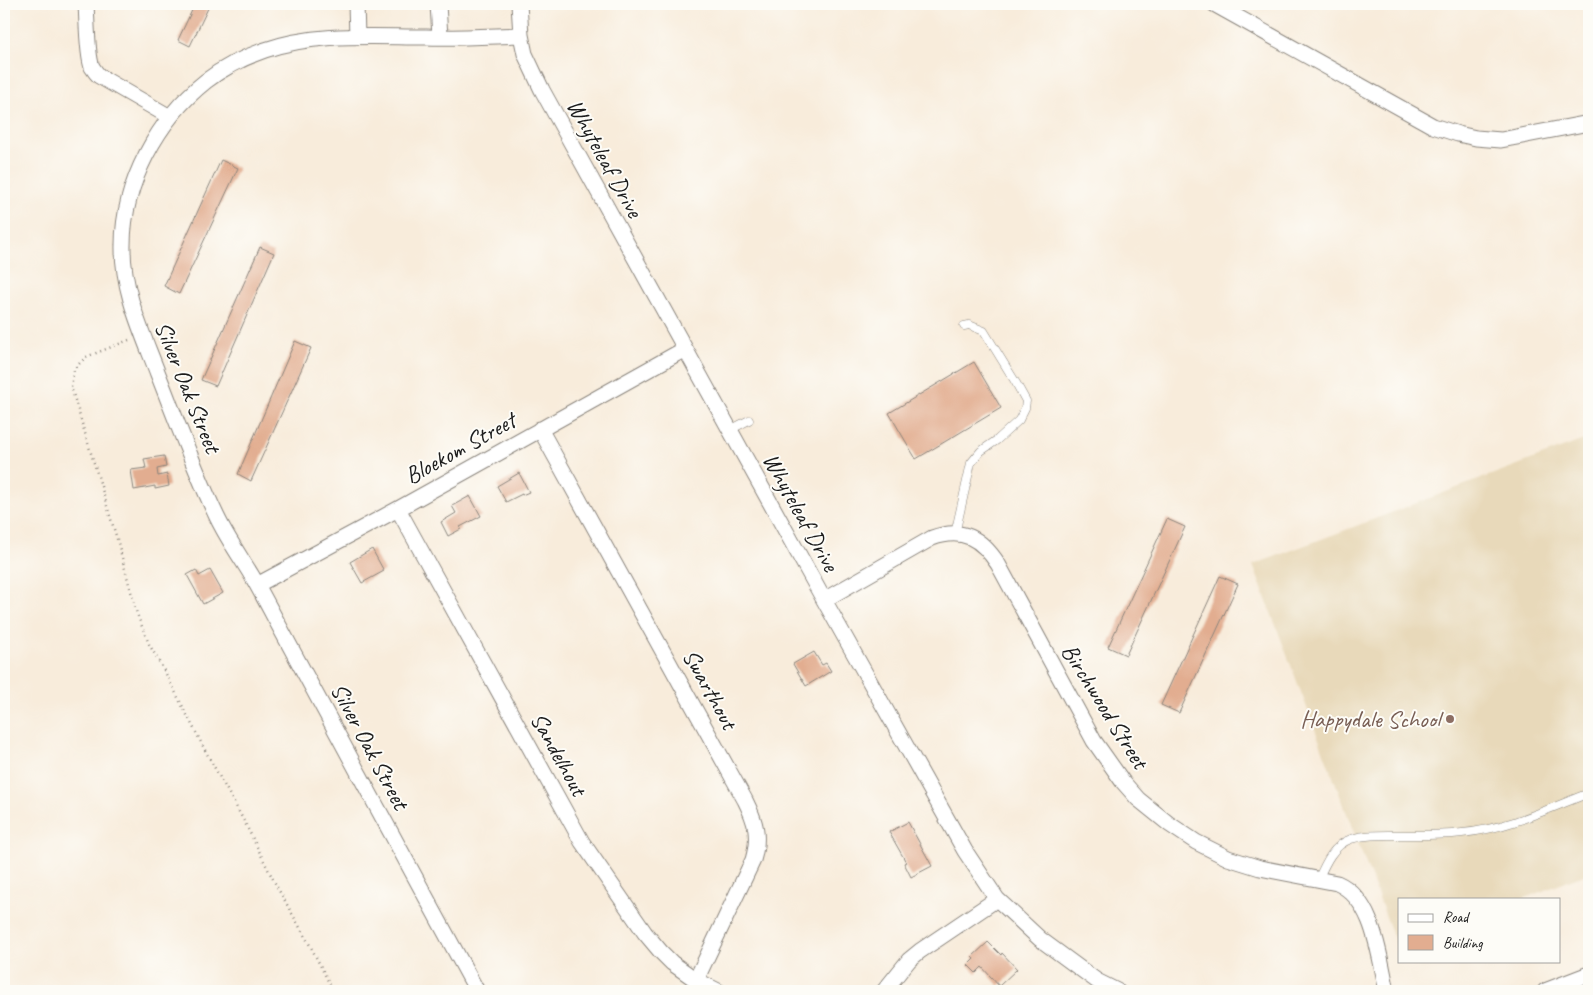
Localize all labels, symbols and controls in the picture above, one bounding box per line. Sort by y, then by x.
street label: Whyteleaf Drive [560,94,651,224]
street label: Silver Oak Street [148,317,229,459]
street label: Bloekom Street [399,404,523,491]
street label: Whyteleaf Drive [756,448,847,578]
street label: Birchwood Street [1055,638,1156,776]
street label: Swarthout [676,644,745,736]
street label: Silver Oak Street [324,678,417,816]
place label: Happydale School [1300,704,1444,734]
street label: Sandelhout [524,707,595,803]
marker: Happydale School [1444,713,1456,725]
legend [1398,898,1560,962]
text: Road [1443,908,1470,927]
text: Building [1443,934,1483,953]

